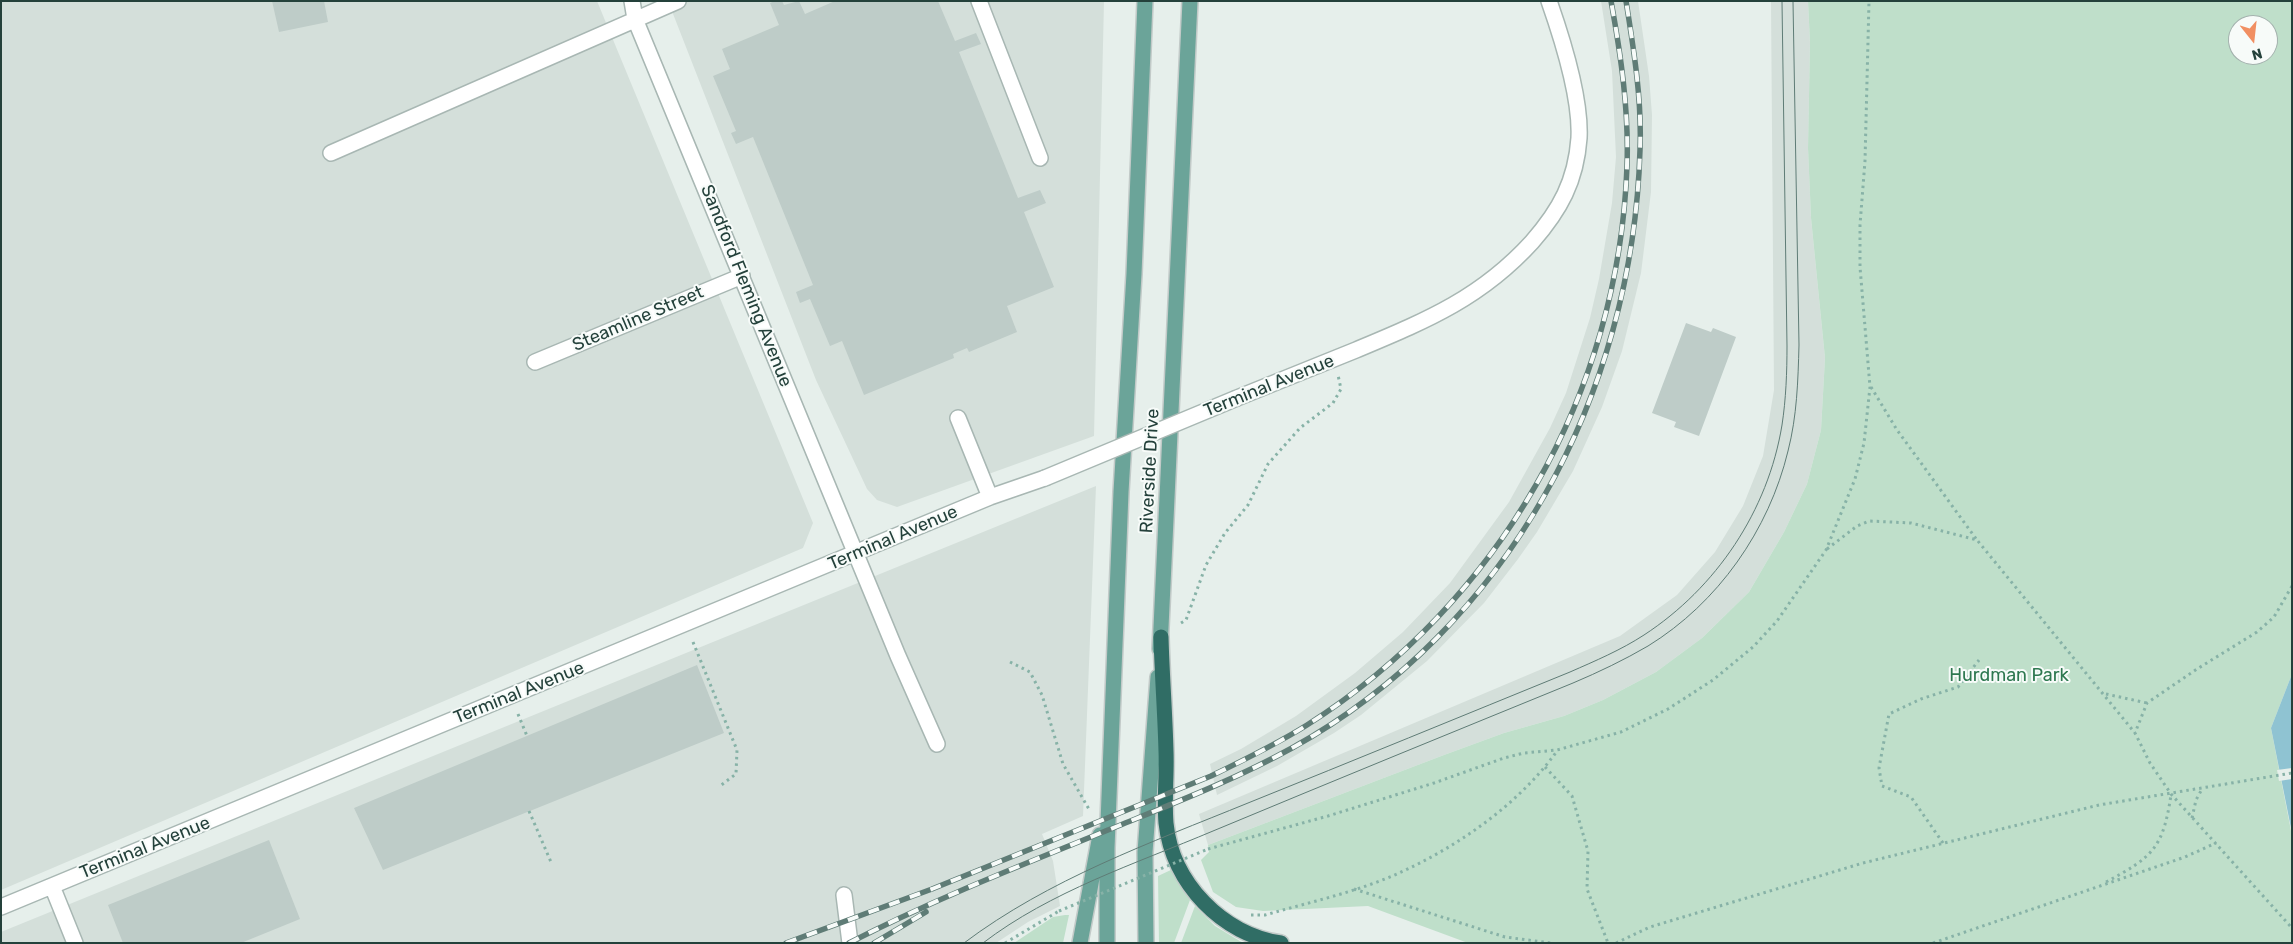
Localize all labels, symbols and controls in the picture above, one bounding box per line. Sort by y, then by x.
north arrow [2228,15,2278,65]
text: N [2250,44,2264,63]
street label: Sandford Fleming Avenue [696,182,796,390]
street label: Steamline Street [569,282,707,356]
street label: Terminal Avenue [1201,350,1337,422]
street label: Riverside Drive [1136,408,1164,534]
street label: Terminal Avenue [825,501,961,575]
street label: Terminal Avenue [451,657,587,729]
park label: Hurdman Park [1949,665,2069,687]
street label: Terminal Avenue [77,812,213,884]

